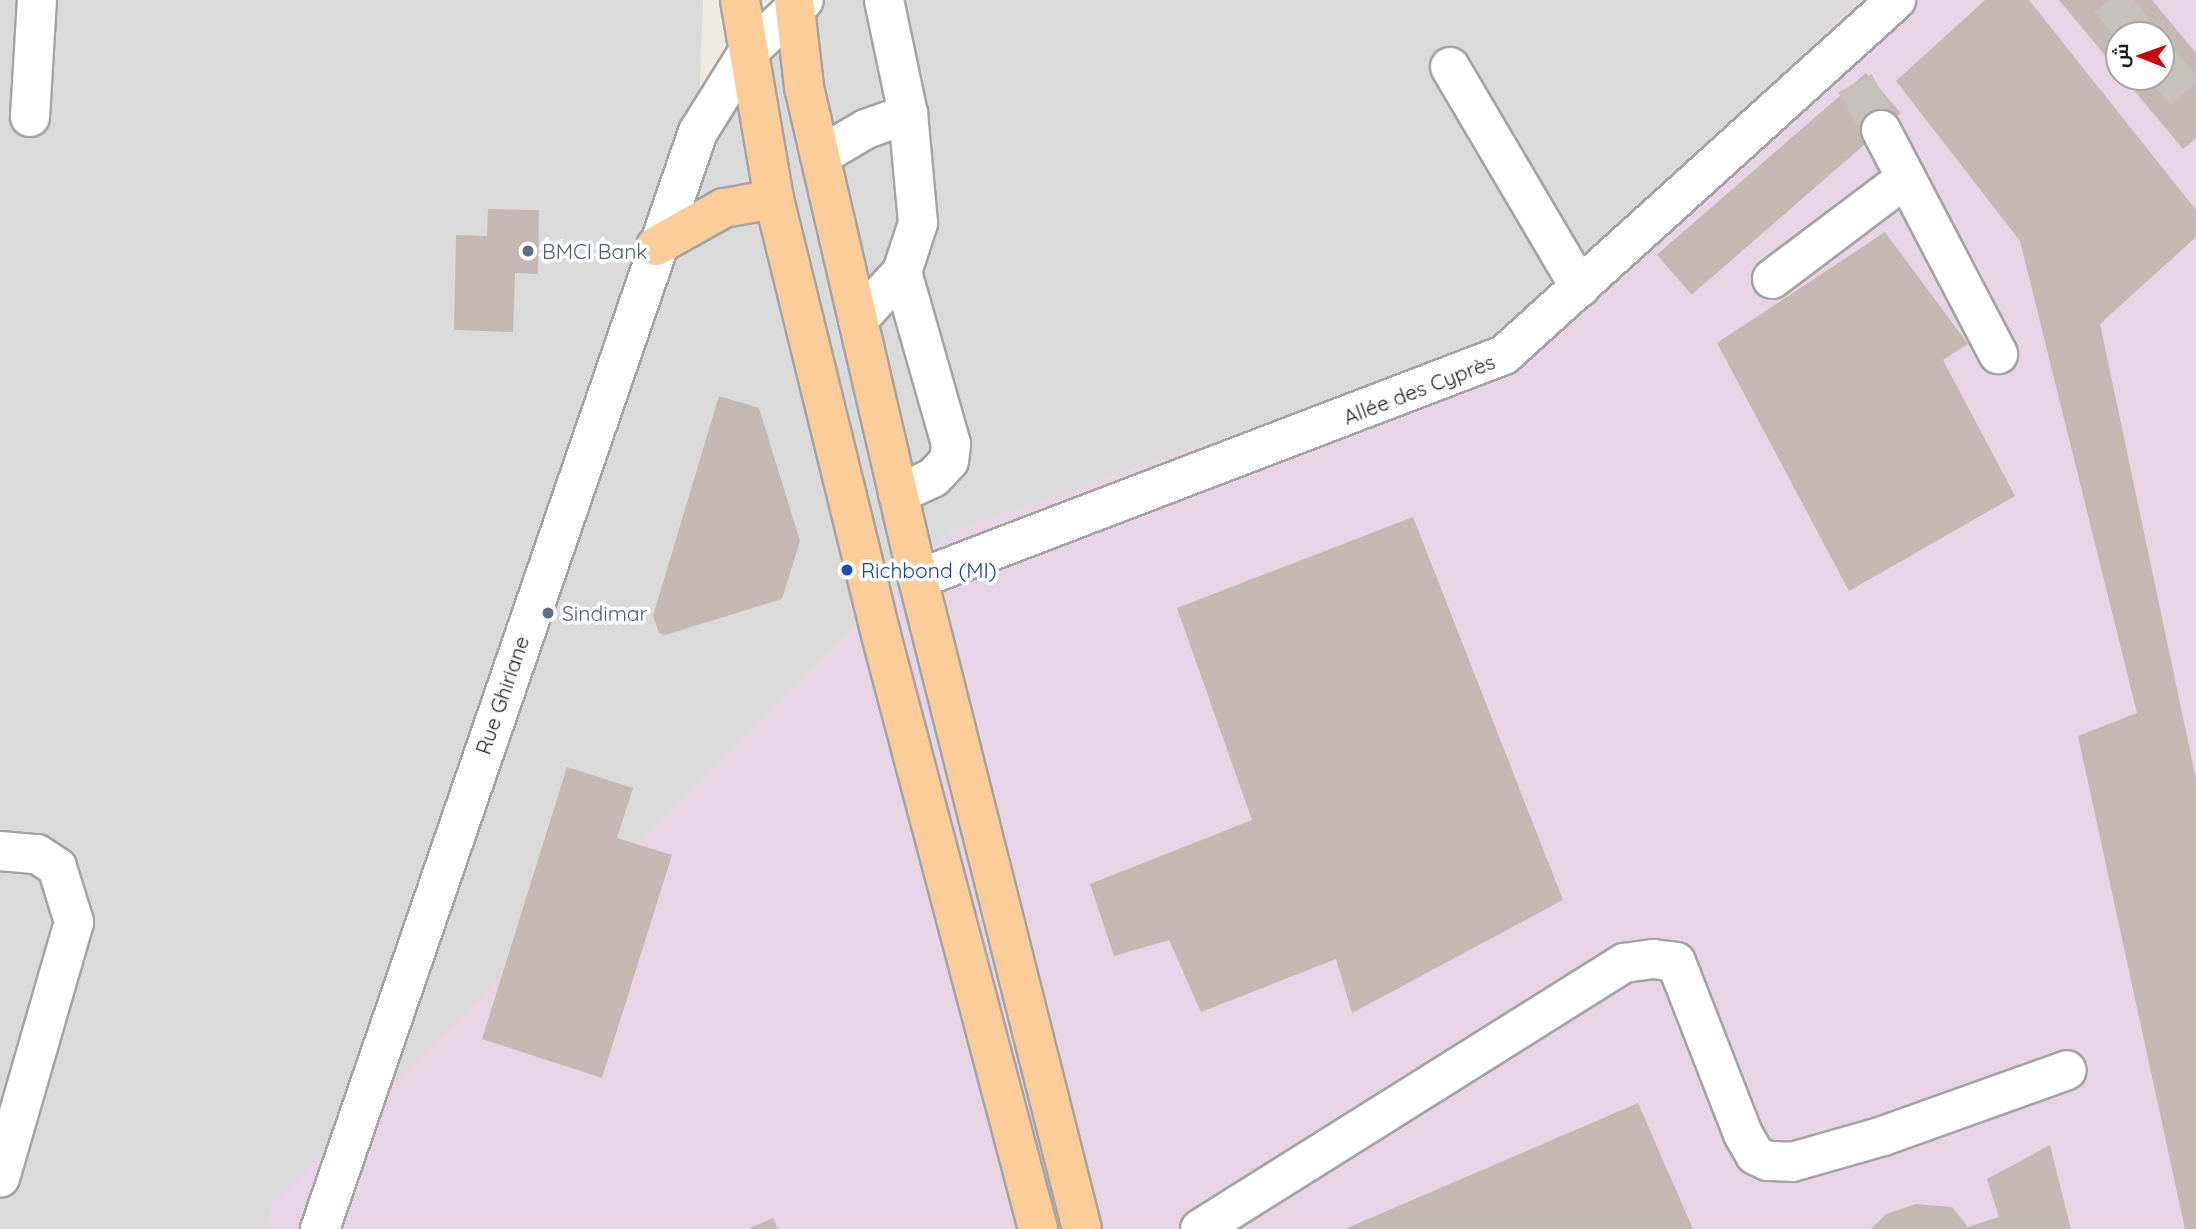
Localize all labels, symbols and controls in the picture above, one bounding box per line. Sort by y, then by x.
north arrow [2105,21,2175,91]
text: ش [2109,43,2133,68]
place label: BMCI Bank [542,238,648,264]
marker: BMCI Bank [520,243,536,259]
street label: Allée des Cyprès [1340,348,1498,430]
place label: Richbond (MI) [861,557,997,583]
marker: Richbond (MI) [839,562,855,578]
place label: Sindimar [562,600,648,626]
marker: Sindimar [540,605,556,621]
street label: Rue Ghiriane [470,632,534,758]

